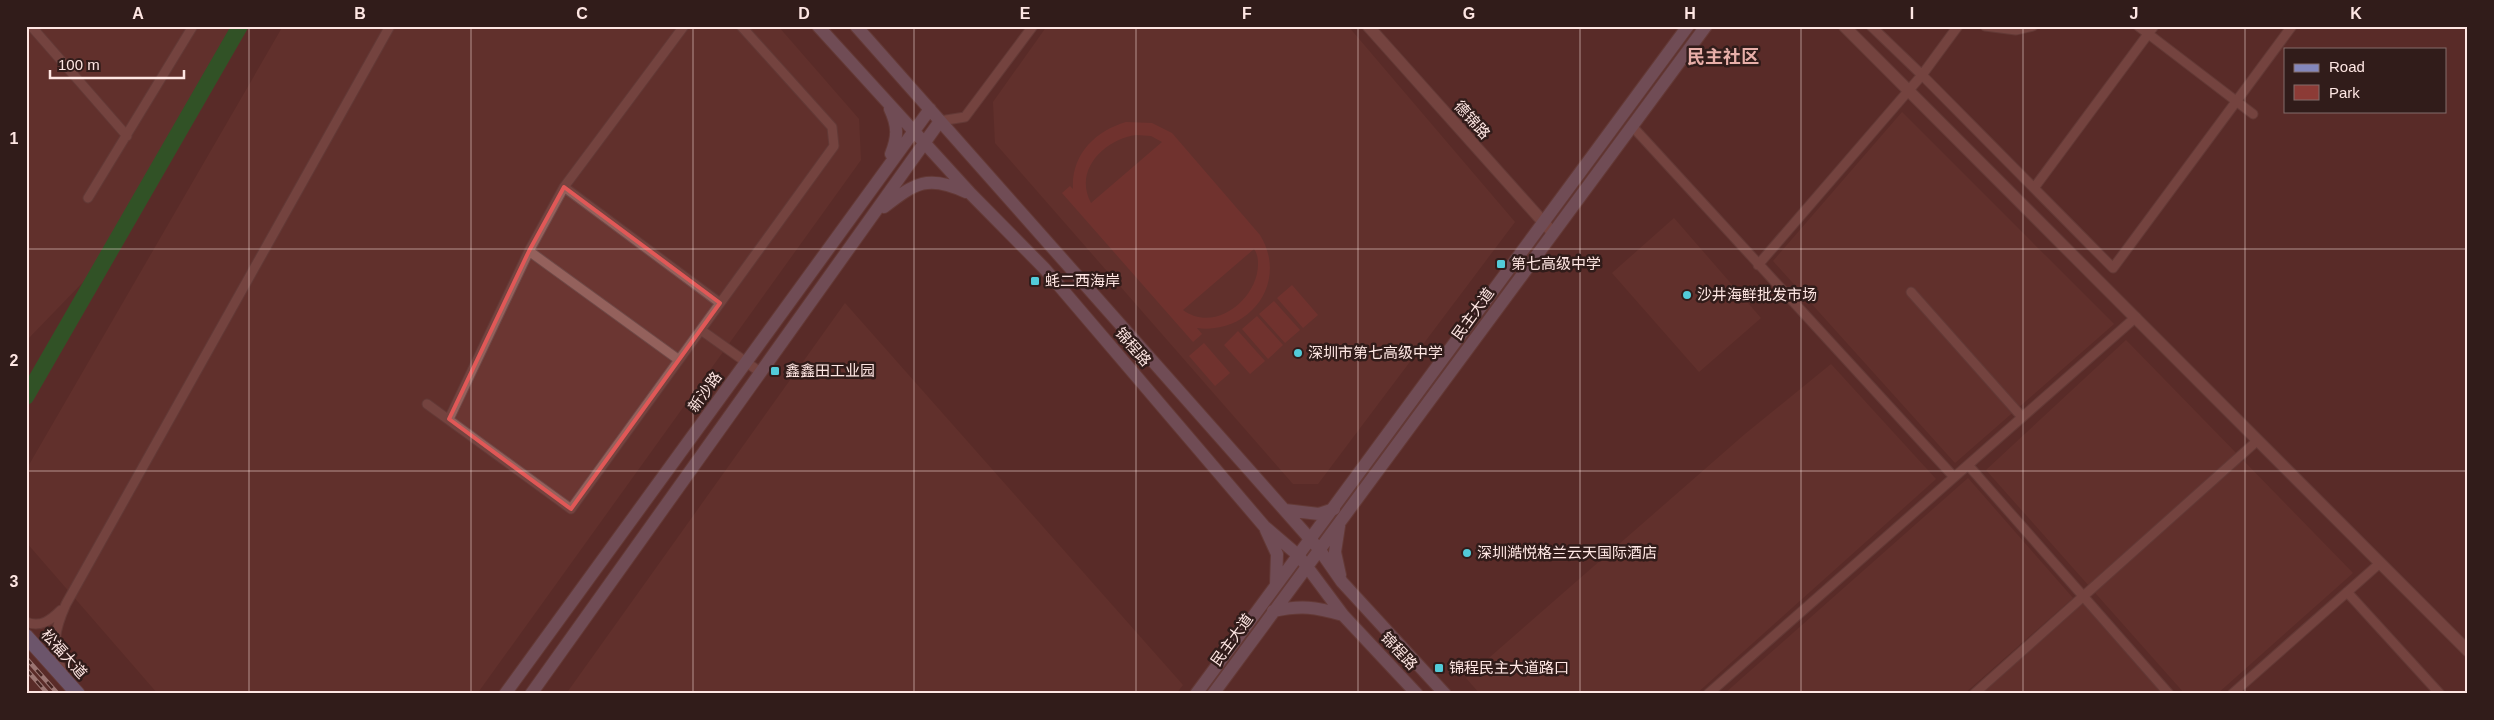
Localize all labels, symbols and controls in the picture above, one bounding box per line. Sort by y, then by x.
text: A [132,5,144,22]
text: B [354,5,366,22]
text: C [576,5,588,22]
text: D [798,5,810,22]
text: E [1020,5,1031,22]
text: F [1242,5,1252,22]
text: G [1463,5,1475,22]
text: H [1684,5,1696,22]
text: I [1910,5,1914,22]
text: J [2130,5,2138,22]
text: K [2350,5,2362,22]
district label: 民主社区 [1687,47,1759,67]
scale bar [50,48,184,80]
legend [2284,48,2446,112]
text: 100 m [58,56,100,73]
text: Road [2329,58,2365,75]
text: Park [2329,84,2360,101]
street label: 德锦路 [1451,97,1494,142]
text: 1 [10,130,19,147]
place label: 第七高级中学 [1511,255,1601,272]
marker: 第七高级中学 [1495,258,1507,270]
place label: 蚝二西海岸 [1045,272,1120,289]
marker: 蚝二西海岸 [1029,275,1041,287]
street label: 民主大道 [1448,284,1497,343]
place label: 沙井海鲜批发市场 [1697,286,1817,303]
marker: 沙井海鲜批发市场 [1681,289,1693,301]
street label: 锦程路 [1112,324,1155,369]
place label: 深圳市第七高级中学 [1308,344,1443,361]
marker: 深圳市第七高级中学 [1292,347,1304,359]
text: 2 [10,352,19,369]
place label: 鑫鑫田工业园 [785,362,875,379]
marker: 鑫鑫田工业园 [769,365,781,377]
street label: 新沙路 [684,369,725,415]
place label: 深圳澔悦格兰云天国际酒店 [1477,544,1657,561]
marker: 深圳澔悦格兰云天国际酒店 [1461,547,1473,559]
text: 3 [10,573,19,590]
street label: 民主大道 [1207,610,1256,669]
street label: 松福大道 [38,626,91,682]
street label: 锦程路 [1378,628,1421,673]
place label: 锦程民主大道路口 [1449,659,1569,676]
marker: 锦程民主大道路口 [1433,662,1445,674]

